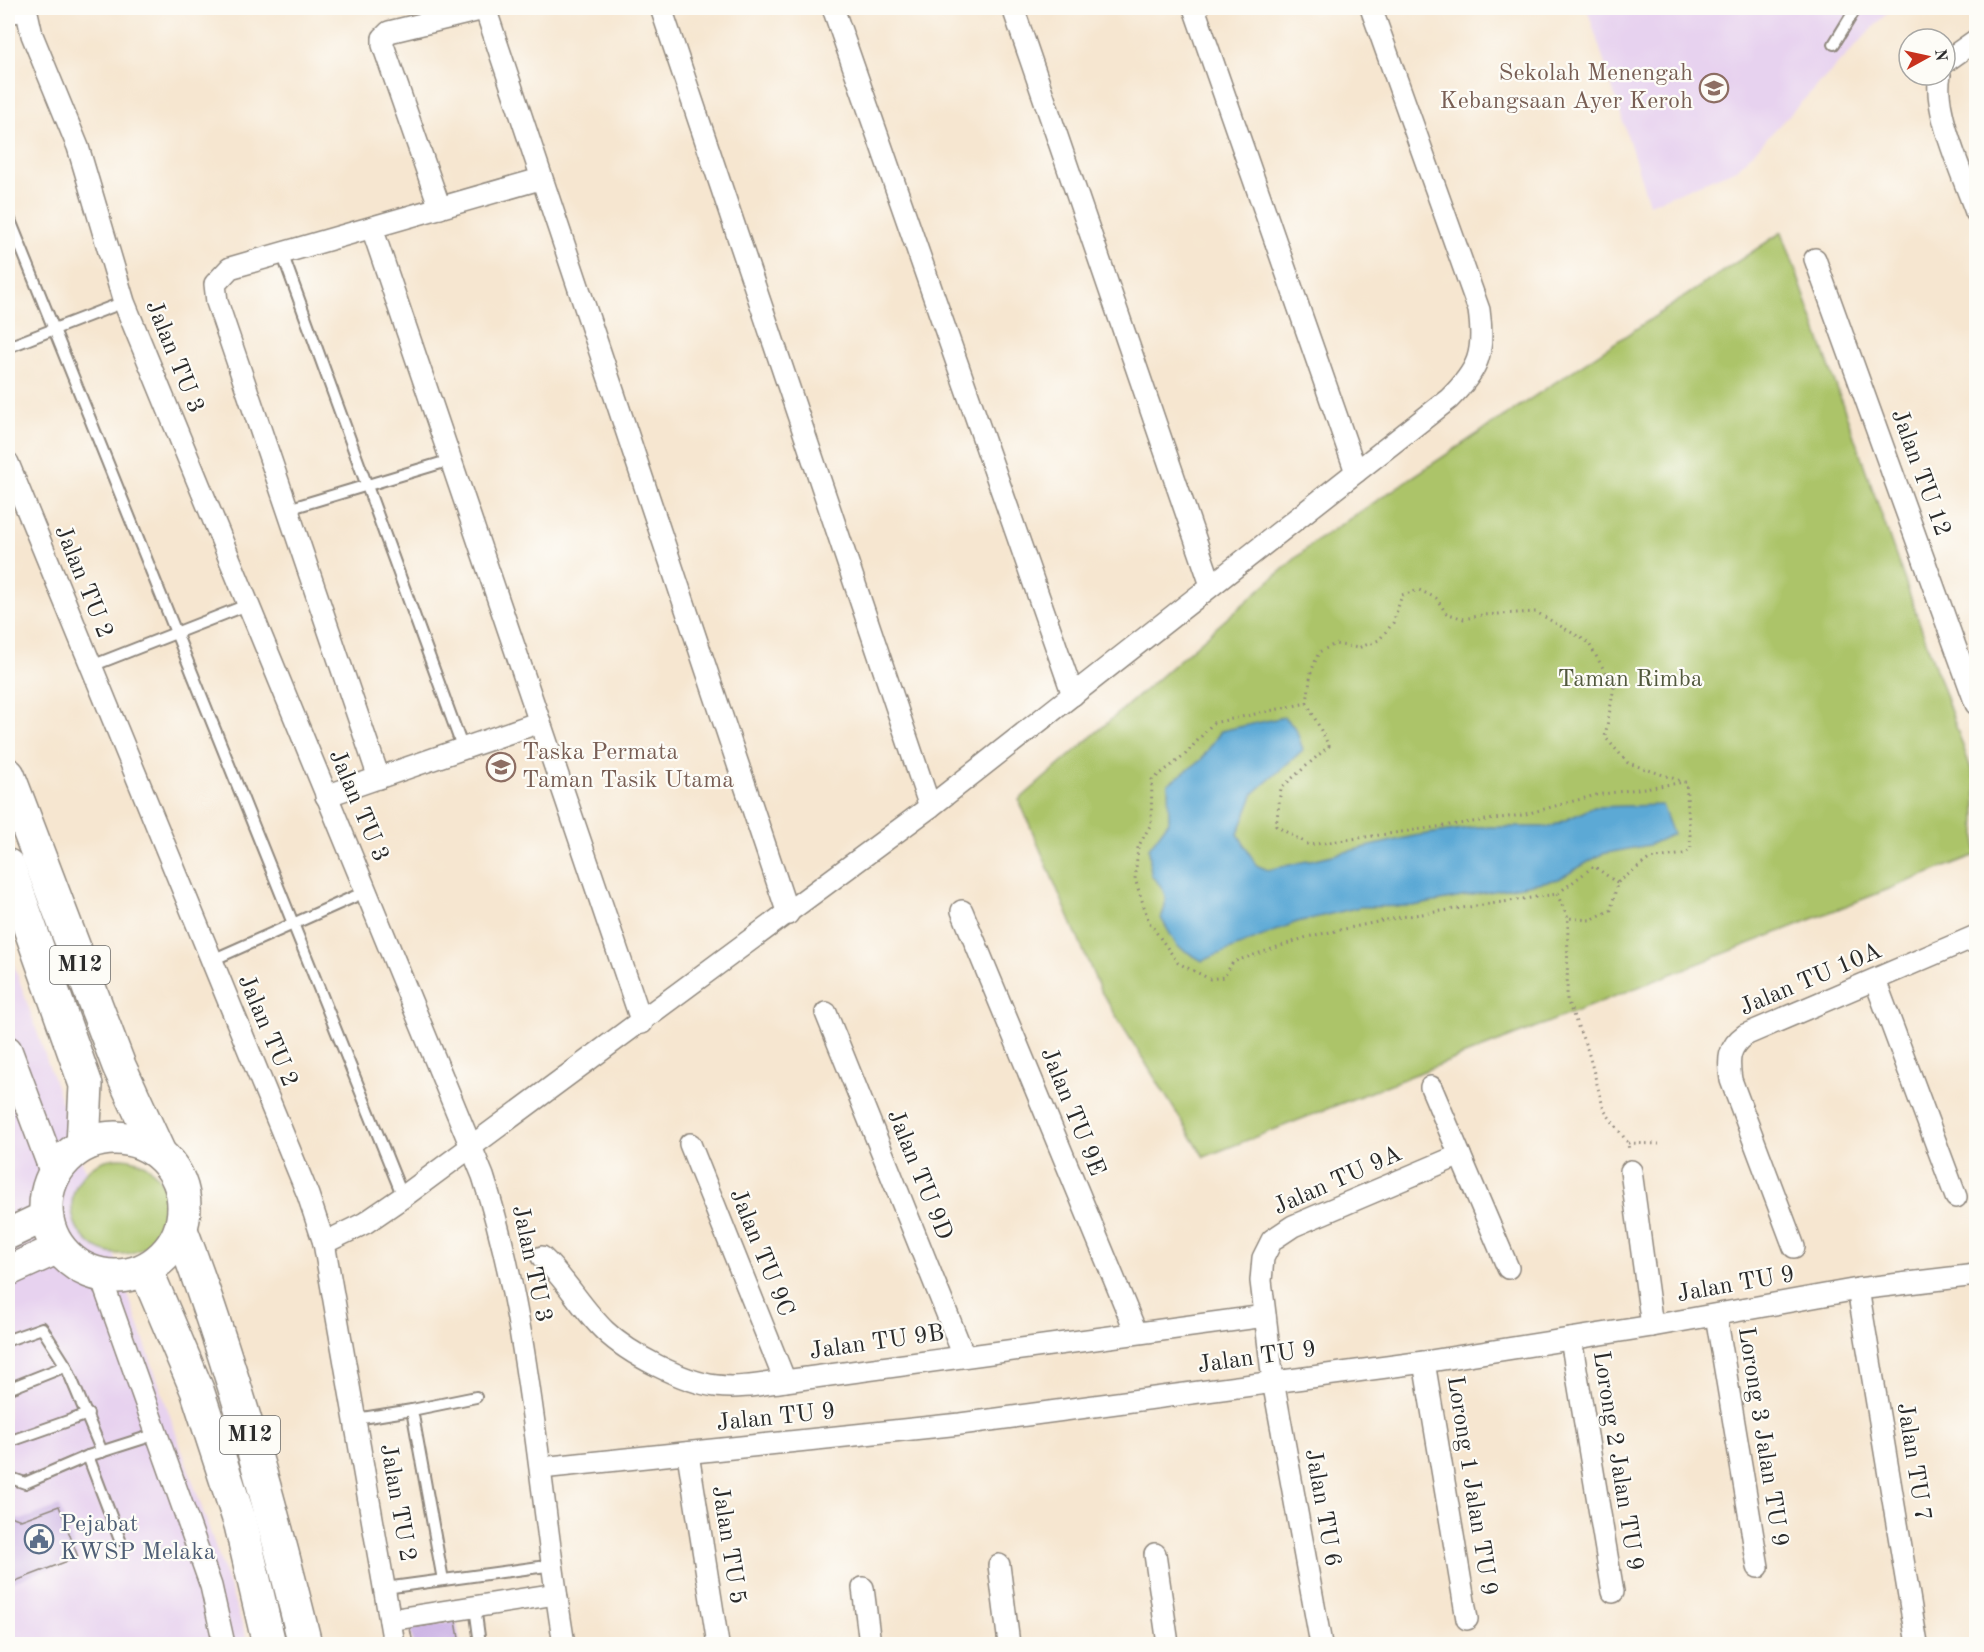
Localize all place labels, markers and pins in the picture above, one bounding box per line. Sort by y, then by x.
place label: Sekolah Menengah Kebangsaan Ayer Keroh [1440,62,1693,114]
school or university icon: Sekolah Menengah Kebangsaan Ayer Keroh [1698,72,1730,104]
place label: Taska Permata Taman Tasik Utama [522,741,734,793]
school or university icon: Taska Permata Taman Tasik Utama [485,751,517,783]
place label: Pejabat KWSP Melaka [60,1513,216,1565]
public building icon: Pejabat KWSP Melaka [23,1523,55,1555]

